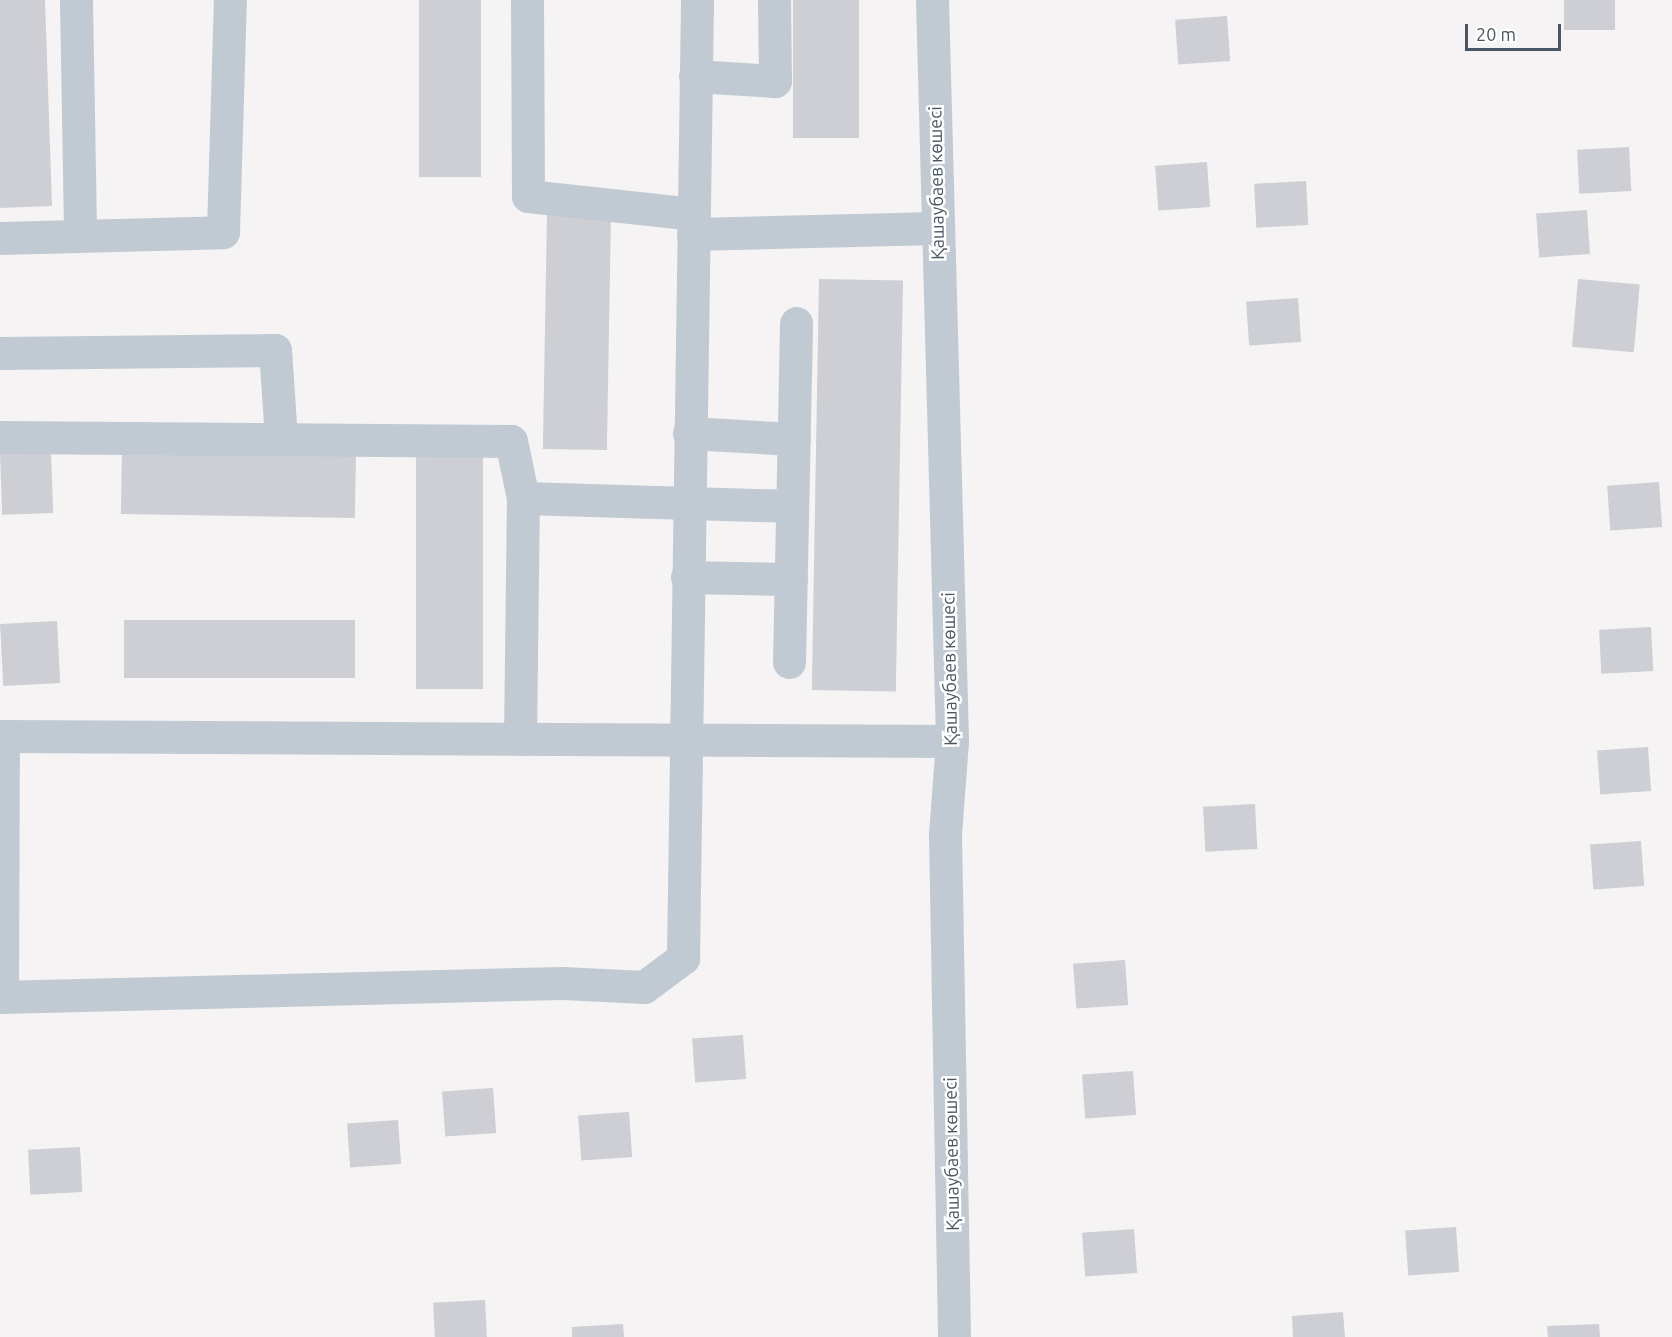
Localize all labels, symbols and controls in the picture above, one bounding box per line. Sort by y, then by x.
scale bar [1468,12,1564,50]
text: 20 m [1476,24,1516,44]
street label: Қашаубаев көшесі [924,106,948,260]
street label: Қашаубаев көшесі [937,592,961,746]
street label: Қашаубаев көшесі [939,1077,963,1231]

